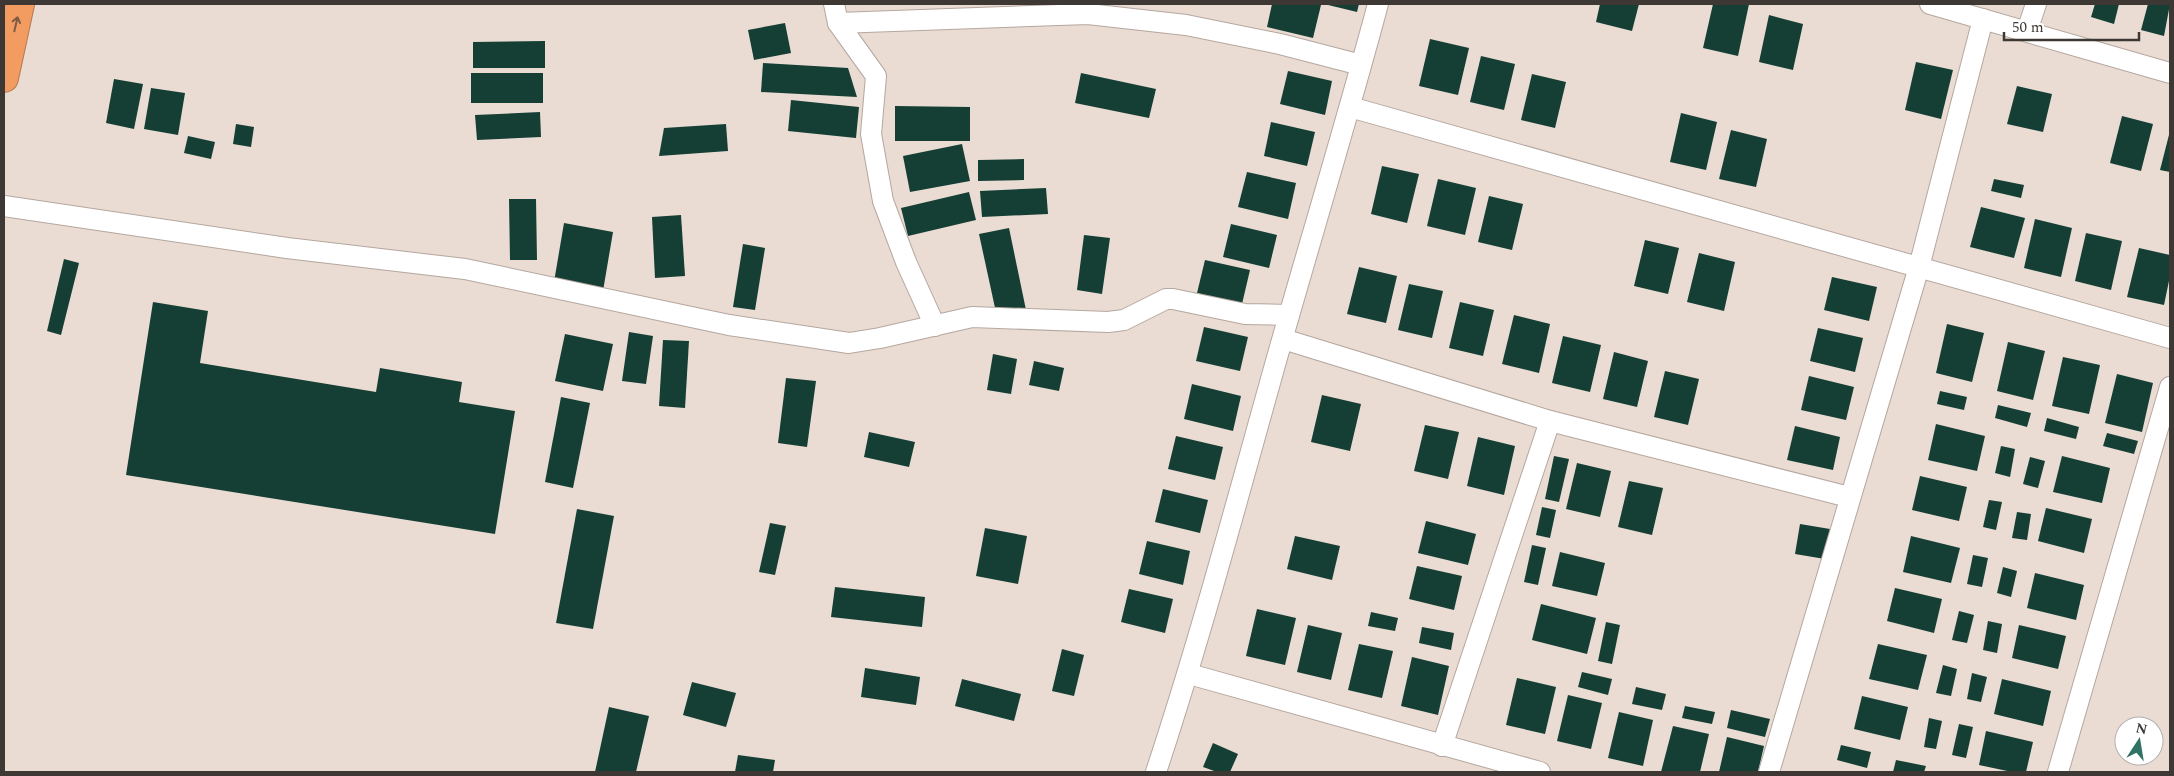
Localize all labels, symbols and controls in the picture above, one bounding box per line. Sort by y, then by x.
scale bar [2004,10,2139,42]
one-way arrow [12,16,21,32]
text: 50 m [2012,16,2044,39]
north arrow [2114,716,2164,766]
text: N [2134,717,2149,740]

